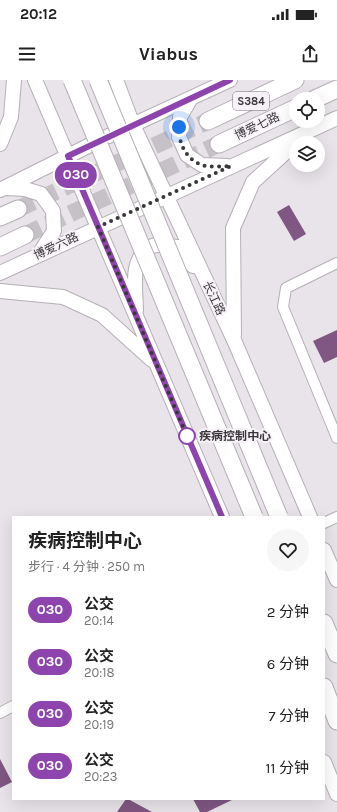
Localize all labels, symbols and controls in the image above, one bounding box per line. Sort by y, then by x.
text: 20:12 [20,5,57,23]
icon: menu [16,43,38,65]
text: Viabus [139,43,198,65]
icon: share [299,43,321,65]
road number: S384 [233,92,269,110]
map controls [289,92,325,172]
button: locate [289,92,325,128]
street label: 博爱七路 [232,110,282,142]
your location [169,117,189,137]
button: layers [289,136,325,172]
line badge: 030 [53,162,99,188]
text: 030 [63,166,89,183]
street label: 博爱六路 [31,230,81,262]
street label: 长江路 [200,279,228,317]
marker: 疾病控制中心 [178,427,196,445]
place label: 疾病控制中心 [199,429,271,443]
button: heart [267,529,309,571]
text: 疾病控制中心 [28,530,142,552]
text: 步行 · 4 分钟 · 250 m [28,559,145,574]
text: 公交 [84,595,114,613]
text: 030 [37,601,63,618]
text: 2 分钟 [267,603,309,621]
text: 20:14 [84,613,114,628]
text: 公交 [84,647,114,665]
text: 030 [37,653,63,670]
text: 6 分钟 [267,655,309,673]
text: 20:18 [84,665,115,680]
text: 公交 [84,699,114,717]
text: 030 [37,705,63,722]
text: 7 分钟 [268,707,309,725]
text: 20:19 [84,717,114,732]
text: 公交 [84,751,114,769]
text: 030 [37,757,63,774]
text: 11 分钟 [266,759,309,777]
text: 20:23 [84,769,117,784]

